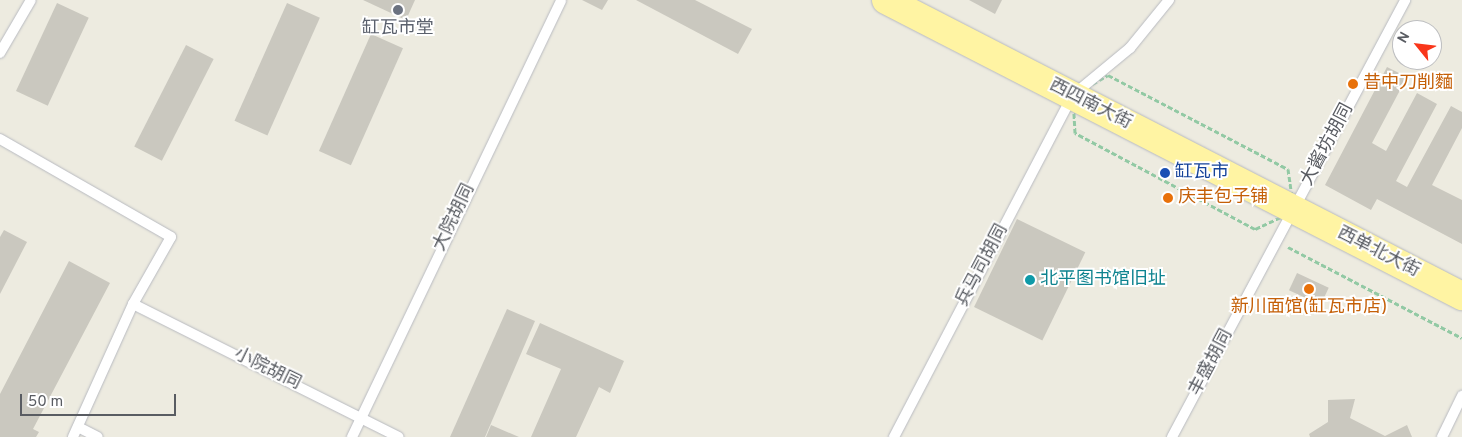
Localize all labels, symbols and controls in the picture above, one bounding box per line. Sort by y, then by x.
marker: 缸瓦市堂 [392,4,404,16]
place label: 缸瓦市堂 [362,18,434,40]
north arrow [1392,20,1442,70]
text: N [1394,29,1414,46]
place label: 昔中刀削麵 [1363,73,1453,95]
street label: 西四南大街 [1045,75,1135,135]
marker: 昔中刀削麵 [1347,78,1359,90]
street label: 大酱坊胡同 [1297,100,1359,190]
place label: 缸瓦市 [1175,162,1229,184]
marker: 缸瓦市 [1159,167,1171,179]
street label: 大院胡同 [430,181,480,255]
place label: 庆丰包子铺 [1178,187,1268,209]
marker: 庆丰包子铺 [1162,192,1174,204]
street label: 兵马司胡同 [952,221,1014,311]
street label: 西单北大街 [1333,223,1423,283]
place label: 北平图书馆旧址 [1040,269,1166,291]
marker: 北平图书馆旧址 [1024,274,1036,286]
marker: 新川面馆(缸瓦市店) [1303,283,1315,295]
place label: 新川面馆(缸瓦市店) [1231,297,1387,319]
street label: 丰盛胡同 [1186,326,1238,400]
street label: 小院胡同 [230,345,304,395]
scale bar [22,384,179,416]
text: 50 m [28,393,63,412]

